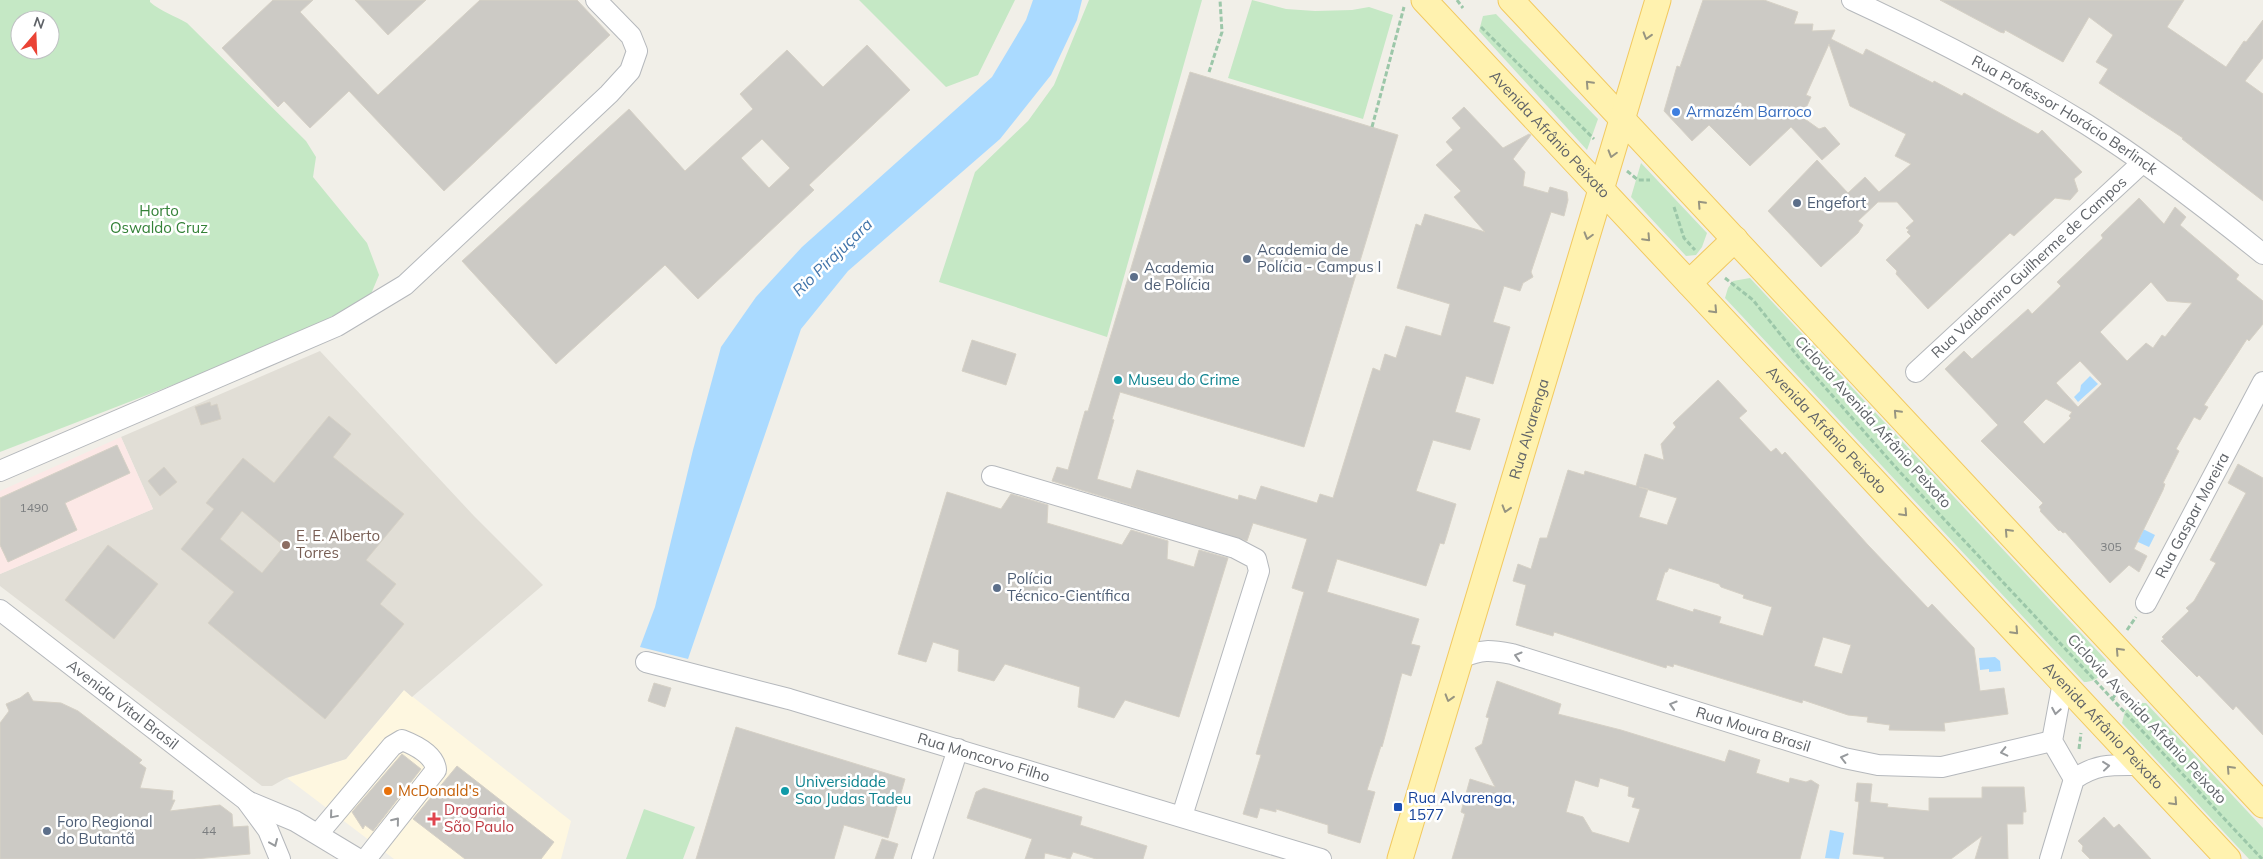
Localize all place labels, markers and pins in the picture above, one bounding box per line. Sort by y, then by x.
place label: Armazém Barroco [1686,102,1812,121]
marker: Armazém Barroco [1670,106,1682,118]
place label: Engefort [1807,193,1866,212]
marker: Engefort [1791,197,1803,209]
place label: Academia de Polícia - Campus I [1257,240,1381,276]
marker: Academia de Polícia - Campus I [1241,253,1253,265]
place label: Academia de Polícia [1144,258,1214,294]
marker: Academia de Polícia [1128,271,1140,283]
place label: Museu do Crime [1128,370,1240,389]
marker: Museu do Crime [1112,374,1124,386]
place label: E. E. Alberto Torres [296,526,380,562]
marker: E. E. Alberto Torres [280,539,292,551]
place label: Polícia Técnico-Científica [1007,569,1130,605]
marker: Polícia Técnico-Científica [991,582,1003,594]
place label: Universidade Sao Judas Tadeu [795,772,912,808]
place label: McDonald's [398,781,479,800]
marker: McDonald's [382,785,394,797]
marker: Universidade Sao Judas Tadeu [779,785,791,797]
place label: Rua Alvarenga, 1577 [1408,788,1515,824]
place label: Drogaria São Paulo [444,800,514,836]
marker: Rua Alvarenga, 1577 [1392,801,1404,813]
place label: Foro Regional do Butantã [57,812,152,848]
marker: Drogaria São Paulo [428,813,440,825]
marker: Foro Regional do Butantã [41,825,53,837]

